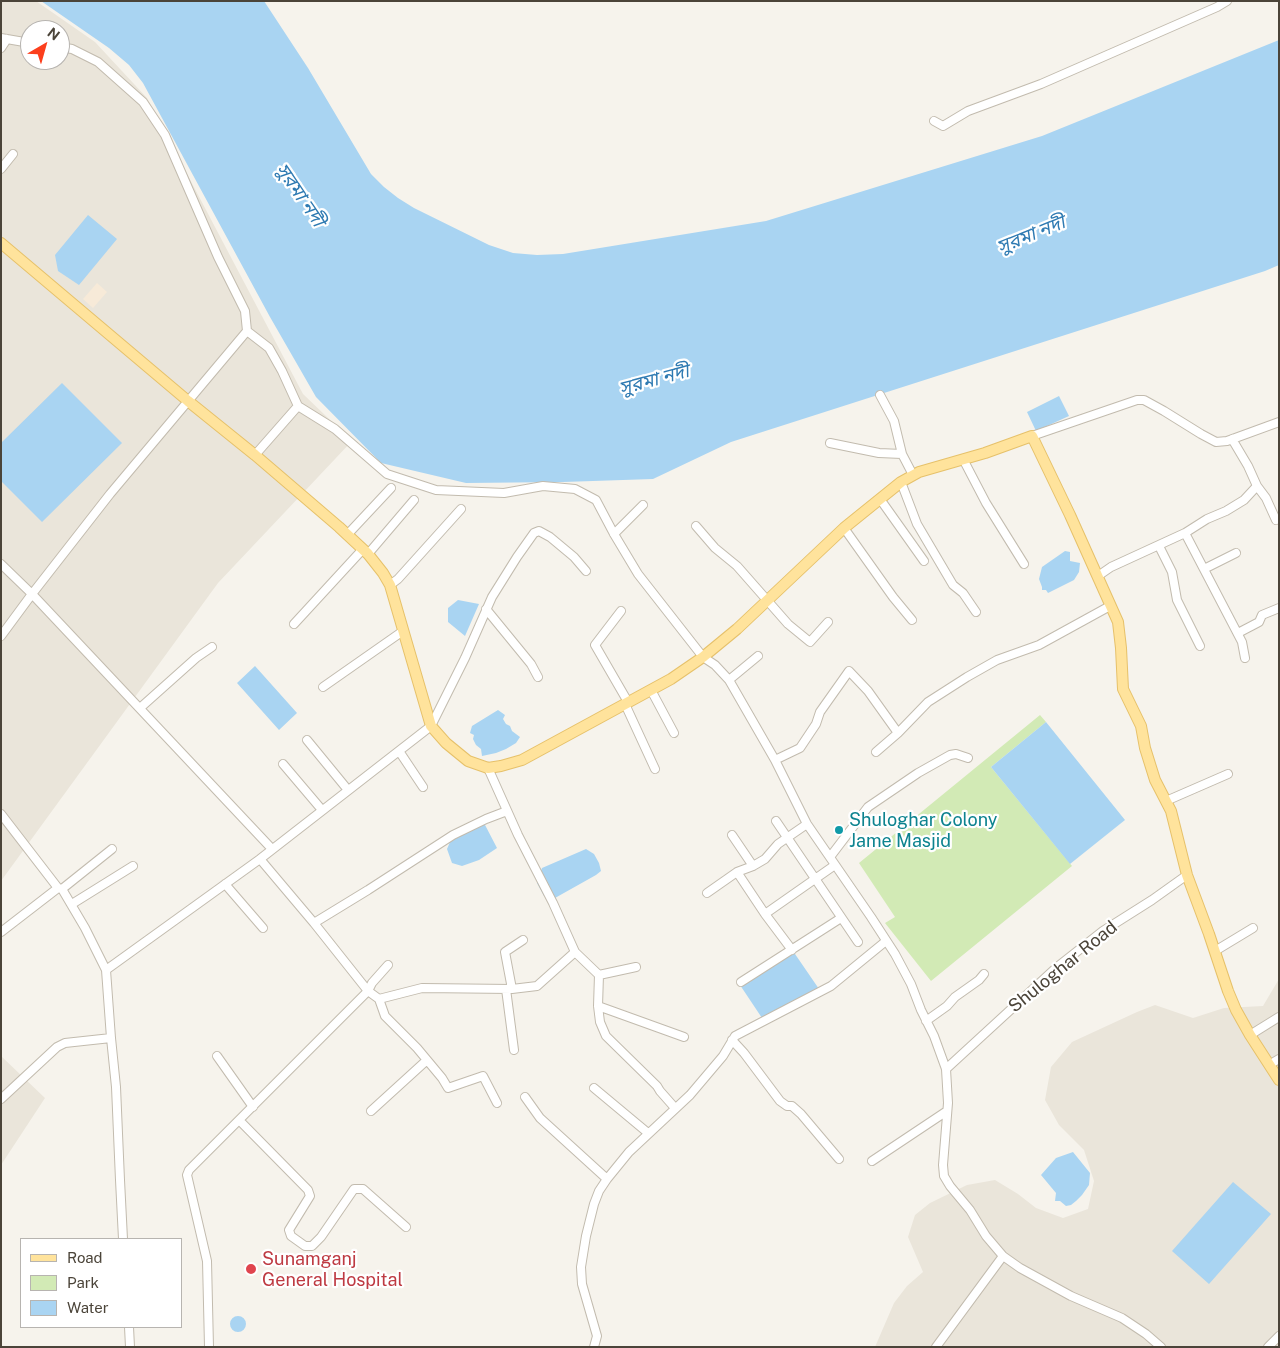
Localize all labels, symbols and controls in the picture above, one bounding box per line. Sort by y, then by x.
north arrow [20,20,70,70]
text: N [44,24,63,44]
water label: সুরমা নদী [271,159,329,231]
water label: সুরমা নদী [994,211,1068,259]
water label: সুরমা নদী [617,360,691,400]
place label: Shuloghar Colony Jame Masjid [849,809,997,852]
marker: Shuloghar Colony Jame Masjid [833,824,845,836]
street label: Shuloghar Road [1004,917,1122,1017]
legend [20,1238,182,1328]
place label: Sunamganj General Hospital [262,1248,403,1290]
text: Road [67,1249,103,1266]
marker: Sunamganj General Hospital [244,1262,258,1276]
text: Park [67,1274,99,1291]
text: Water [67,1299,109,1316]

